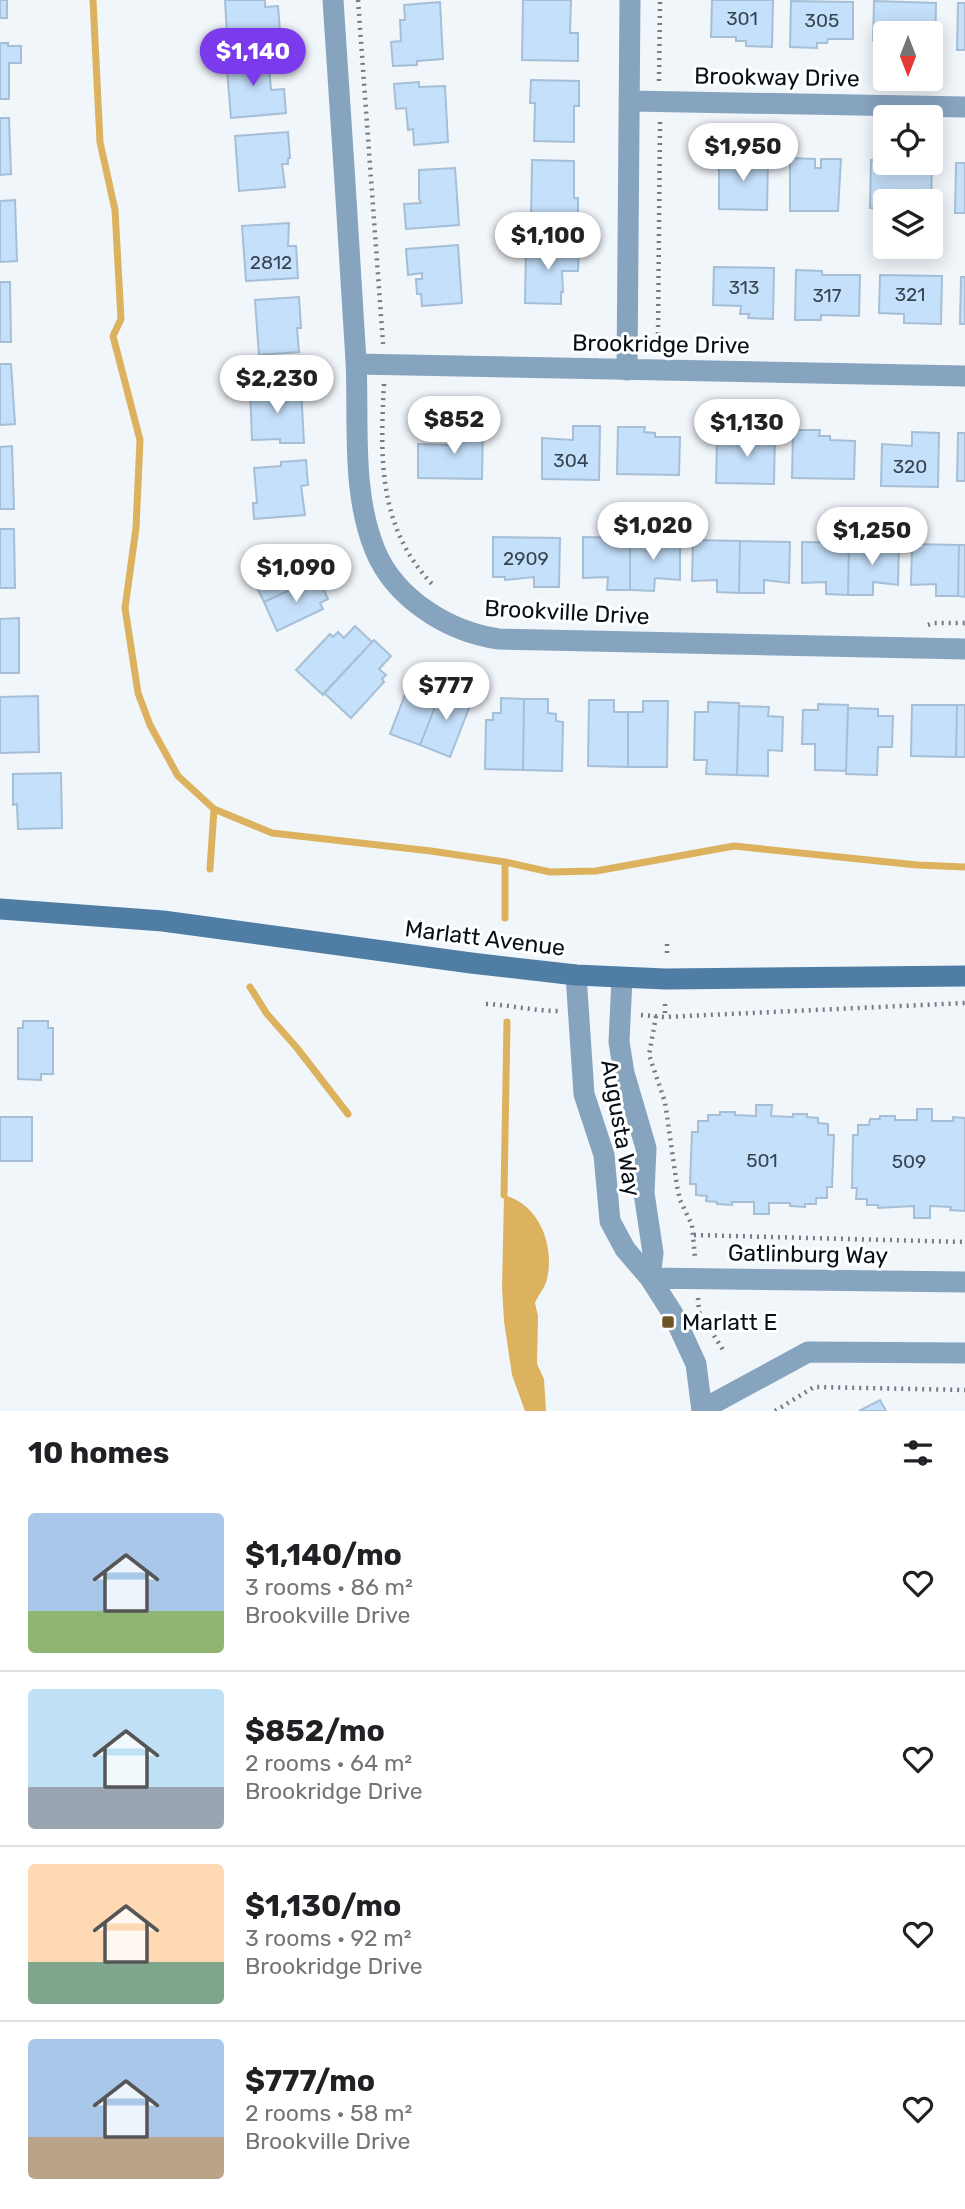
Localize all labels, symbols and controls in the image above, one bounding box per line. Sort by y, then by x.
house number: 301 [726,7,758,30]
house number: 305 [805,9,839,32]
north arrow [873,21,943,91]
map controls [873,21,943,259]
pin: $1,140 [196,28,310,88]
text: $1,140 [216,37,290,65]
street label: Brookway Drive [694,62,860,92]
button: locate [873,105,943,175]
pin: $1,950 [686,124,800,183]
text: $1,950 [704,132,782,160]
button: layers [873,189,943,259]
pin: $1,100 [491,212,605,272]
text: $1,100 [511,221,585,249]
house number: 2812 [250,251,292,274]
house number: 313 [729,276,759,299]
house number: 321 [895,283,925,306]
house number: 317 [813,284,842,307]
street label: Brookridge Drive [572,328,750,360]
pin: $2,230 [220,356,334,415]
text: $2,230 [236,364,318,392]
pin: $852 [413,396,495,456]
pin: $1,130 [690,400,804,459]
text: $852 [424,405,484,433]
text: $1,130 [710,408,784,436]
house number: 304 [553,449,589,472]
house number: 320 [893,455,927,478]
pin: $1,020 [596,503,710,562]
pin: $1,250 [815,508,929,567]
text: $1,020 [613,511,693,539]
text: $1,250 [833,516,911,544]
pin: $1,090 [239,544,353,604]
house number: 2909 [503,547,549,570]
text: $1,090 [256,553,336,581]
street label: Brookville Drive [484,594,650,630]
pin: $777 [405,662,487,722]
text: $777 [419,671,473,699]
street label: Marlatt Avenue [403,914,567,962]
street label: Augusta Way [595,1057,647,1199]
house number: 501 [746,1149,778,1172]
house number: 509 [892,1150,926,1173]
street label: Gatlinburg Way [728,1239,889,1269]
place label: Marlatt E [682,1308,777,1336]
marker: Marlatt E [660,1314,676,1330]
icon: filters [899,1434,937,1472]
text: 10 homes [28,1435,169,1471]
text: $1,140/mo [245,1537,402,1573]
icon: home [84,1541,168,1625]
icon: heart [899,1564,937,1602]
text: 3 rooms · 86 m² [245,1573,413,1601]
text: Brookville Drive [245,1601,411,1629]
text: $852/mo [245,1713,385,1749]
icon: home [84,1717,168,1801]
icon: heart [899,1740,937,1778]
text: 2 rooms · 64 m² [245,1749,412,1777]
text: Brookridge Drive [245,1777,423,1805]
text: $1,130/mo [245,1888,401,1924]
icon: home [84,1892,168,1976]
icon: heart [899,1915,937,1953]
text: 3 rooms · 92 m² [245,1924,411,1952]
text: Brookridge Drive [245,1952,423,1980]
text: $777/mo [245,2063,375,2099]
icon: home [84,2067,168,2151]
icon: heart [899,2090,937,2128]
text: 2 rooms · 58 m² [245,2099,412,2127]
text: Brookville Drive [245,2127,411,2155]

